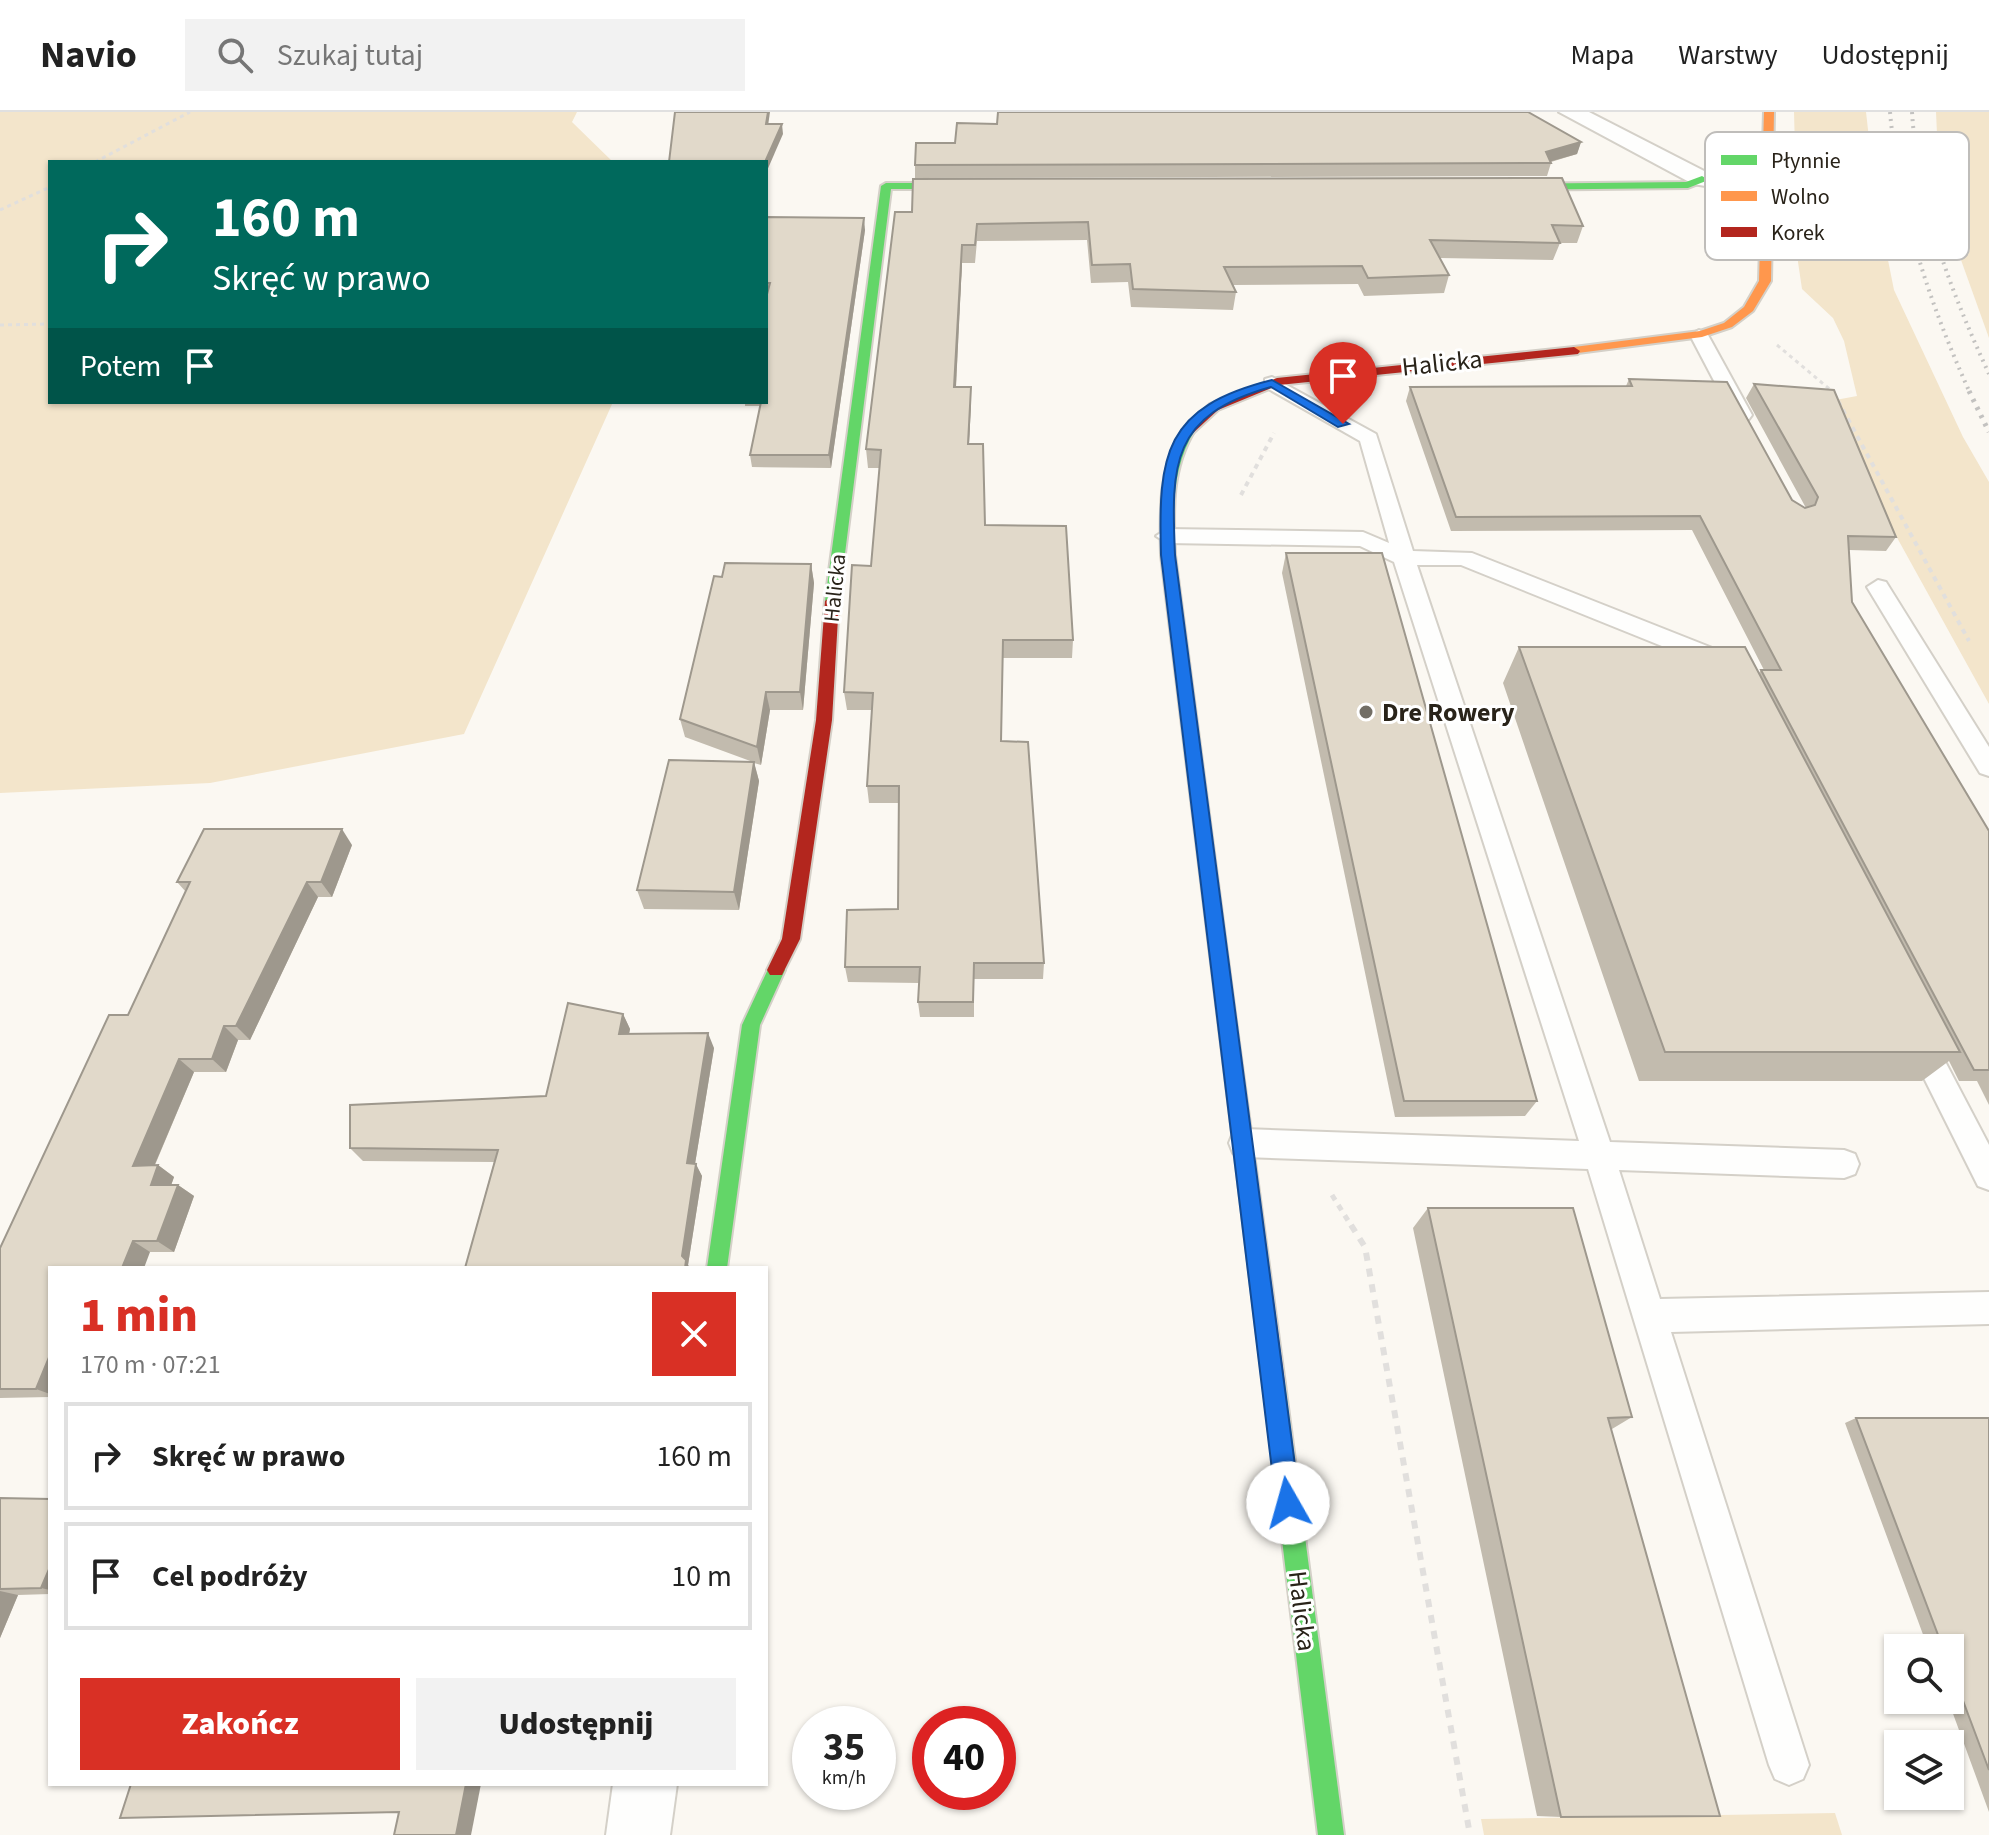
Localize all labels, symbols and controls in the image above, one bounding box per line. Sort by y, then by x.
search box [185,19,745,91]
text: Navio [40,28,137,82]
icon: search [213,33,257,77]
text: Szukaj tutaj [277,34,423,77]
text: Mapa [1571,35,1634,75]
text: Warstwy [1678,35,1777,75]
text: Udostępnij [1821,35,1949,75]
legend [1705,132,1969,260]
text: Płynnie [1771,145,1841,177]
text: 160 m [212,179,360,258]
text: Wolno [1771,181,1830,213]
icon: right [80,192,184,296]
text: Korek [1771,217,1825,249]
text: Skręć w prawo [212,253,431,304]
street label: Halicka [1400,340,1484,386]
pin [1309,342,1377,424]
icon: arrive [178,344,222,388]
text: Potem [80,345,162,388]
icon: arrive [1321,354,1365,398]
street label: Halicka [816,552,854,624]
place label: Dre Rowery [1382,694,1515,731]
marker: Dre Rowery [1357,703,1375,721]
text: 1 min [80,1282,198,1350]
button: close [652,1292,736,1376]
text: 170 m · 07:21 [80,1346,221,1383]
icon: right [84,1434,128,1478]
text: Skręć w prawo [152,1435,345,1478]
text: 160 m [656,1435,732,1478]
position arrow [1246,1461,1330,1545]
icon: arrive [84,1554,128,1598]
text: Cel podróży [152,1555,308,1598]
text: 10 m [671,1555,732,1598]
street label: Halicka [1279,1569,1325,1653]
map controls [1884,1634,1964,1810]
button: search [1884,1634,1964,1714]
button: Zakończ [80,1678,400,1770]
button: Udostępnij [416,1678,736,1770]
speed limit sign: 40 [912,1706,1016,1810]
text: 35 [823,1719,865,1776]
button: layers [1884,1730,1964,1810]
text: km/h [822,1764,866,1792]

